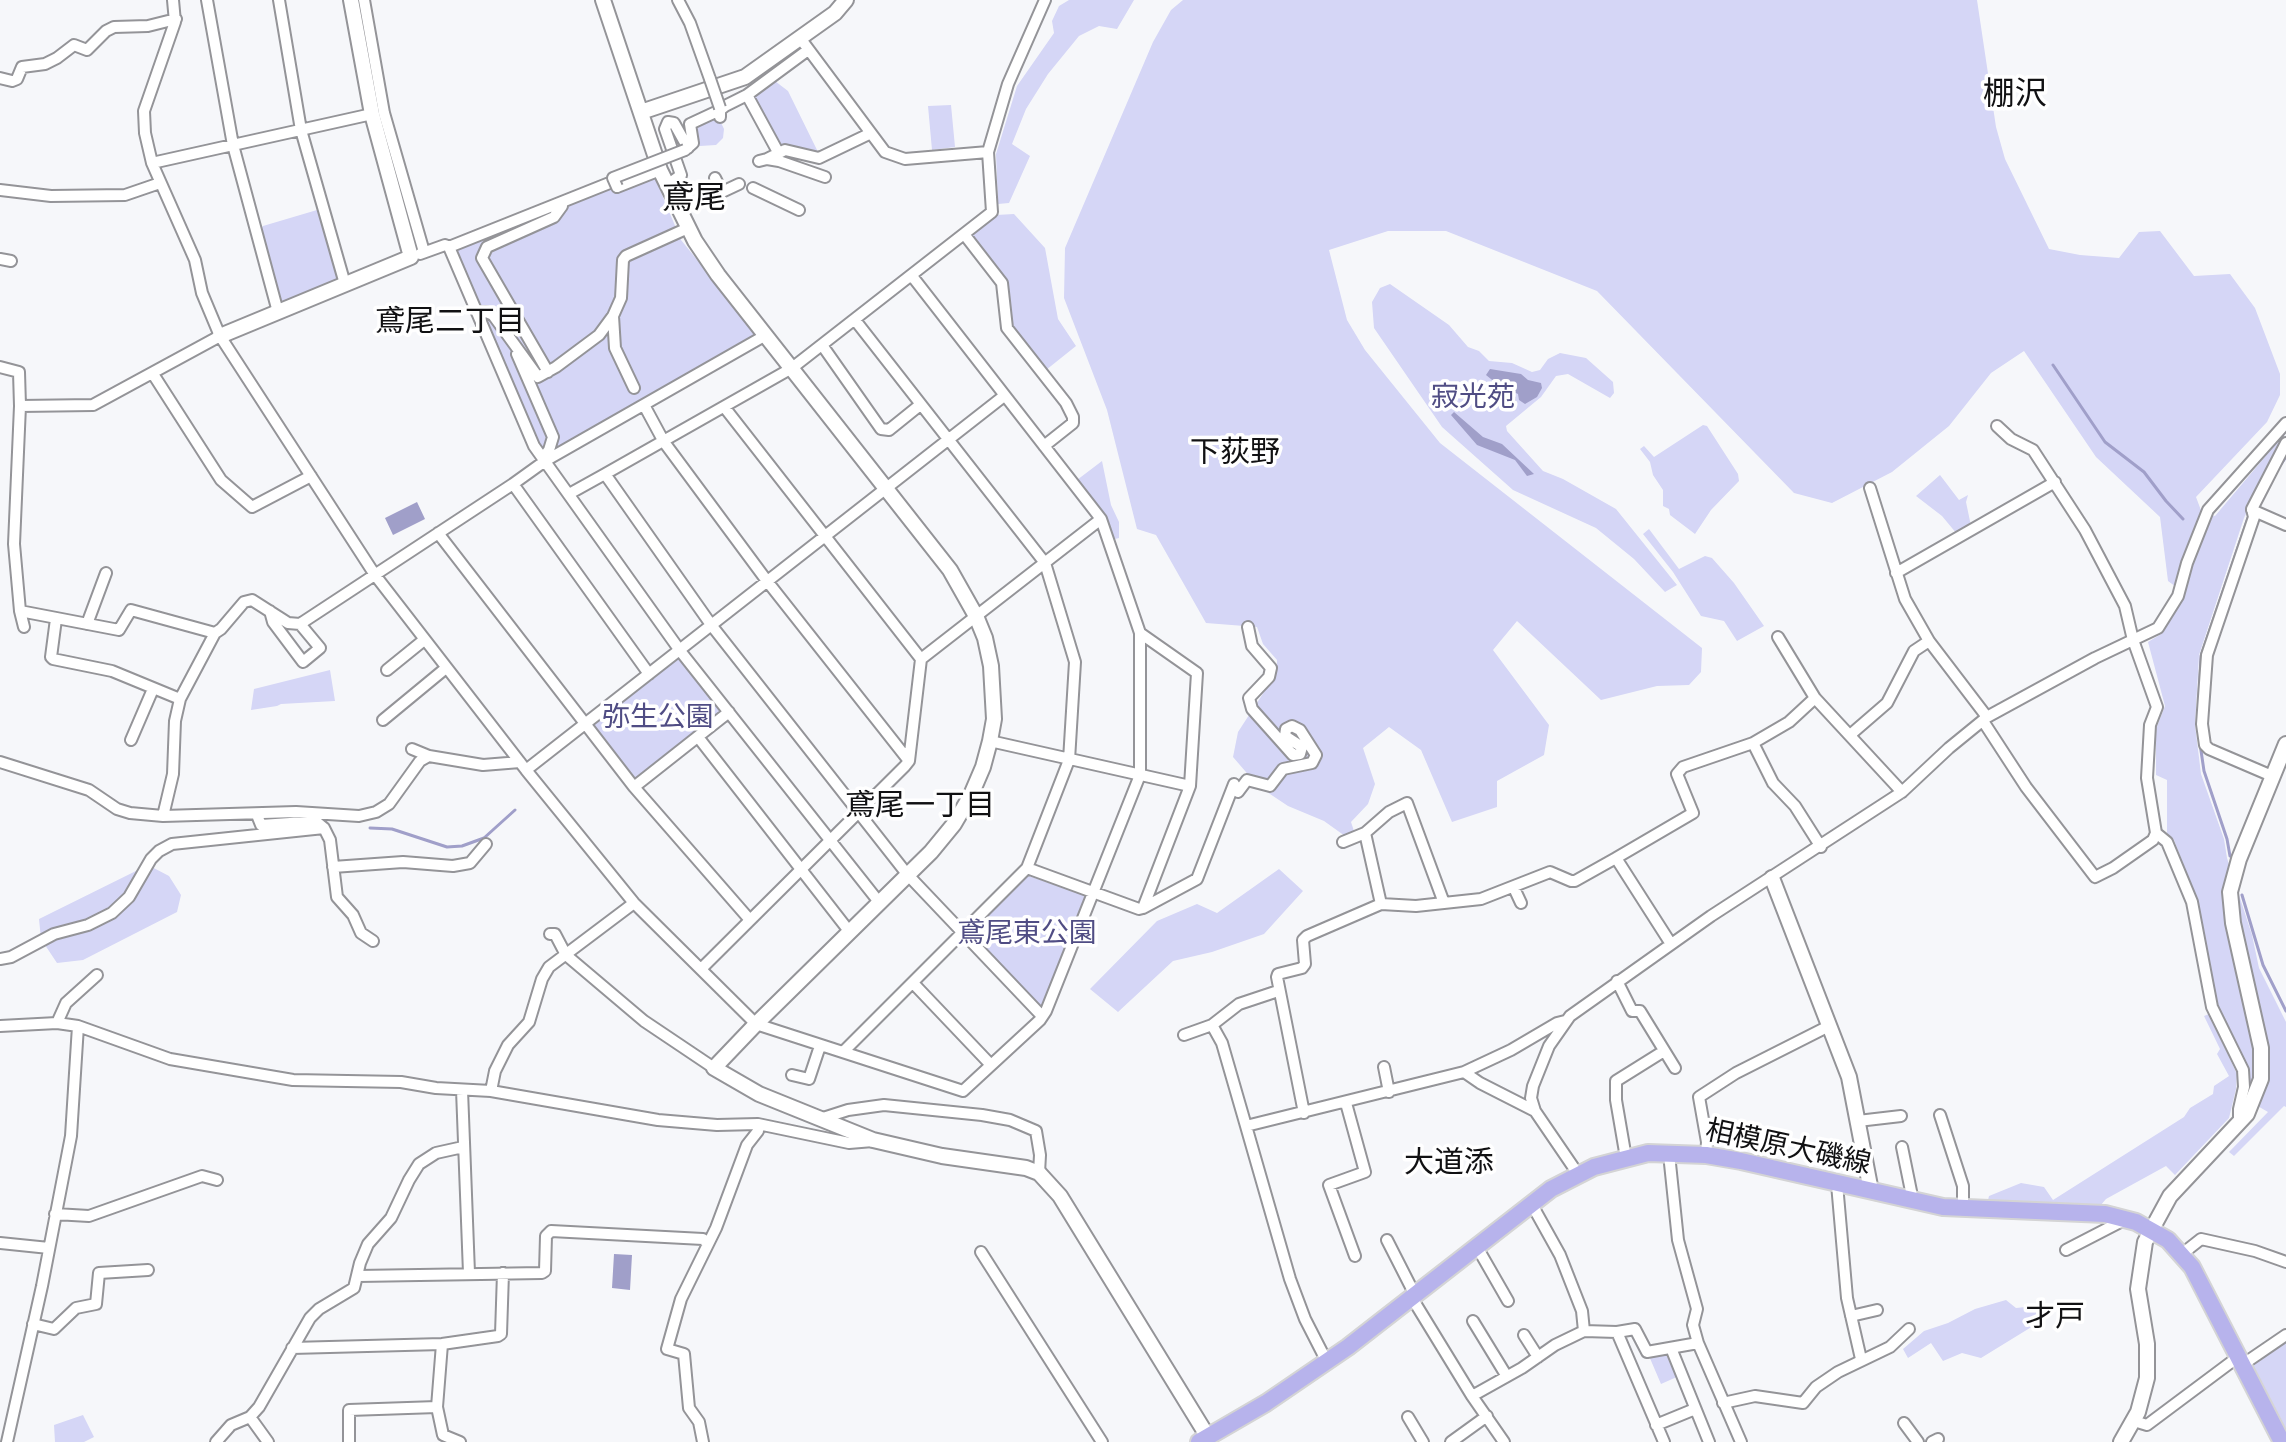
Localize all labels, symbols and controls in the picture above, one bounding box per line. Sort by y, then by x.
district label: 棚沢 [1983,76,2047,114]
district label: 鳶尾 [662,180,726,218]
district label: 鳶尾二丁目 [375,305,525,341]
park label: 寂光苑 [1431,381,1515,415]
district label: 下荻野 [1190,436,1280,472]
park label: 弥生公園 [602,701,714,735]
district label: 鳶尾一丁目 [845,789,995,825]
park label: 鳶尾東公園 [957,917,1097,951]
street label: 相模原大磯線 [1702,1114,1874,1182]
district label: 大道添 [1404,1146,1494,1182]
district label: 才戸 [2025,1300,2085,1336]

